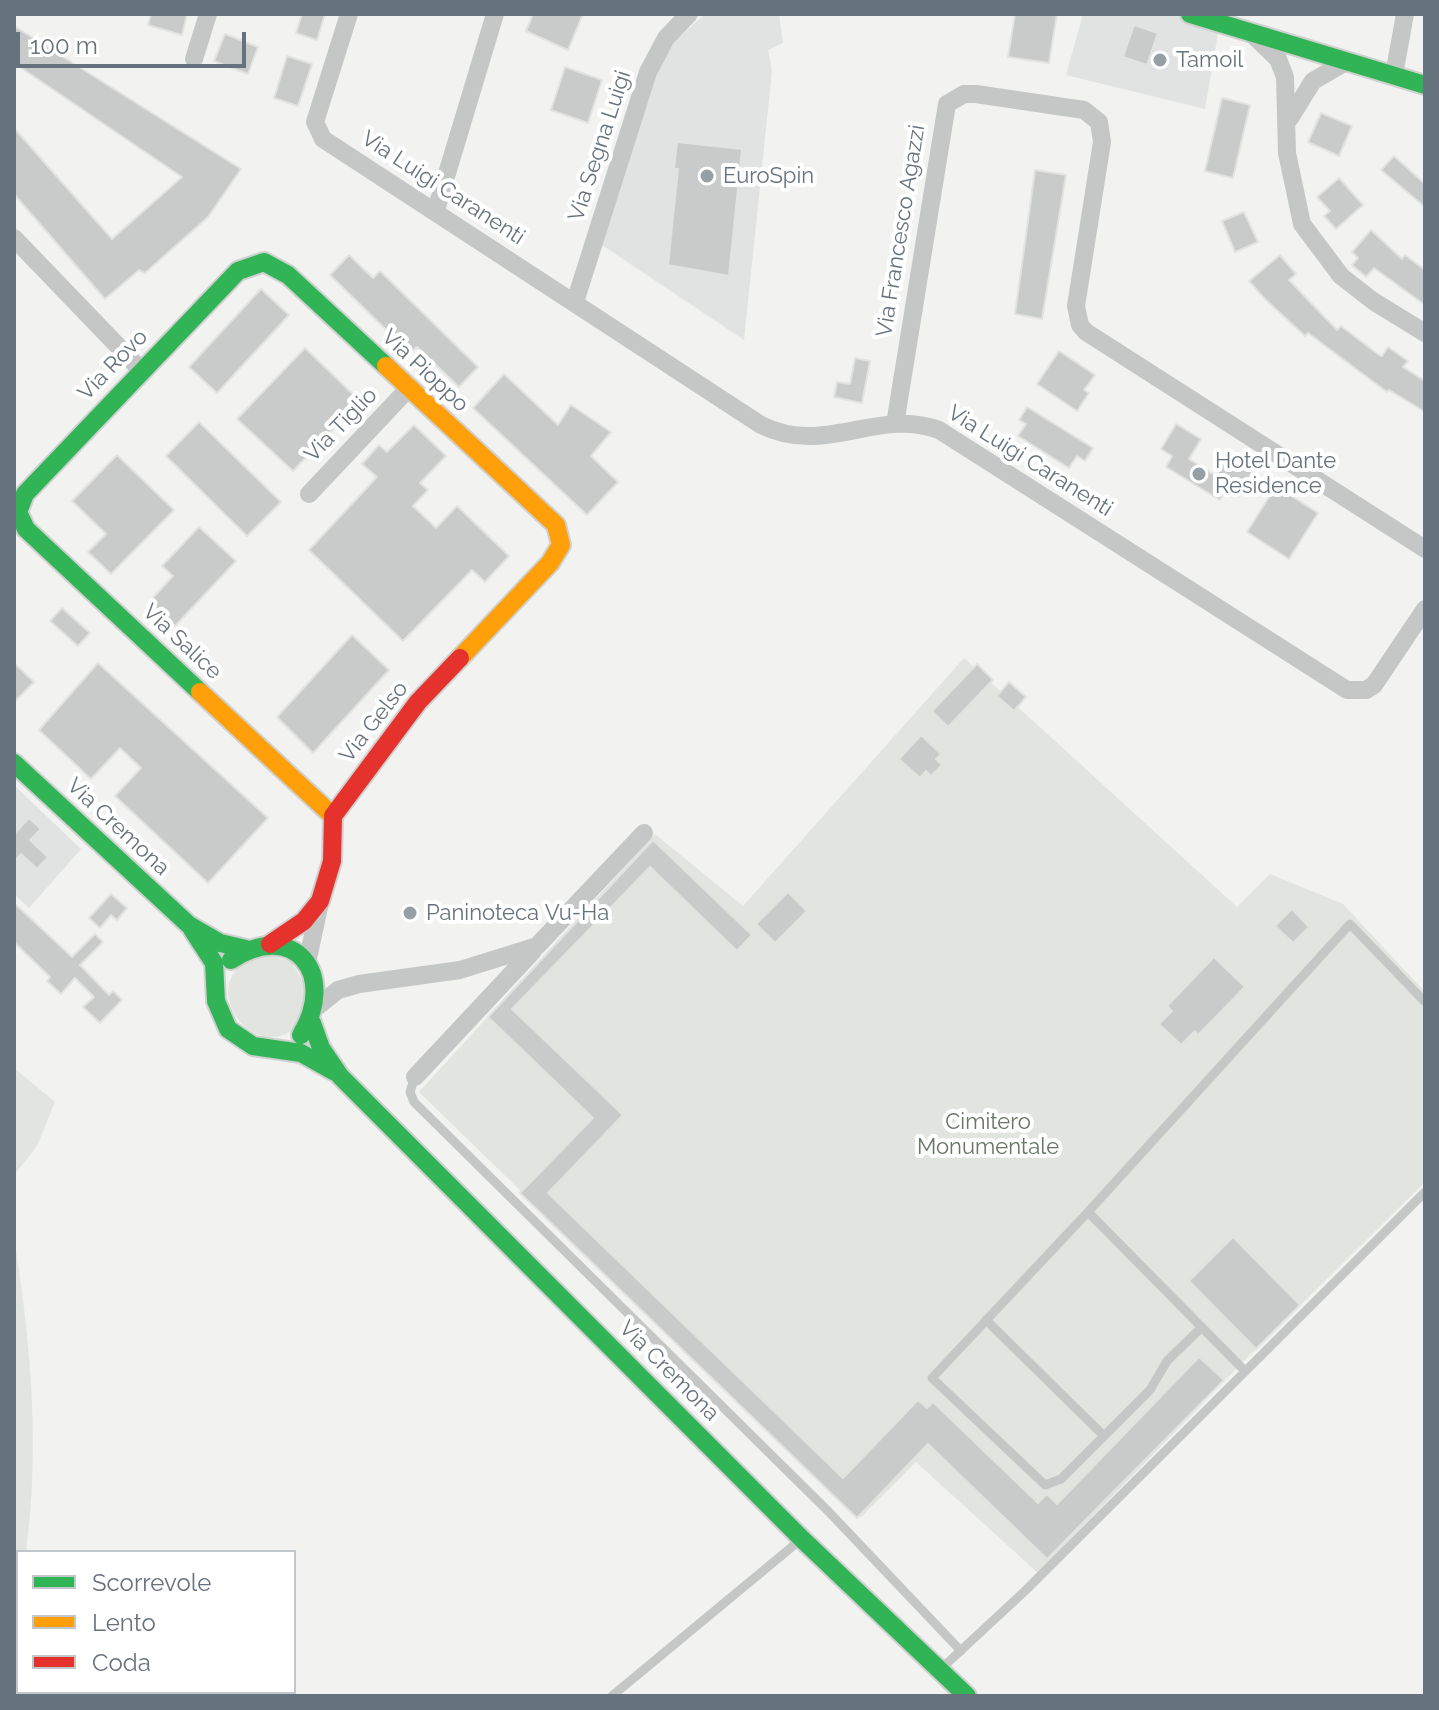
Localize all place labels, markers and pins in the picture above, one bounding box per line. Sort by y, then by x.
place label: Tamoil [1176,47,1243,73]
marker: Tamoil [1151,51,1169,69]
place label: EuroSpin [723,163,814,189]
marker: EuroSpin [698,167,716,185]
place label: Hotel Dante Residence [1215,448,1336,500]
marker: Hotel Dante Residence [1190,465,1208,483]
place label: Paninoteca Vu-Ha [426,900,609,926]
marker: Paninoteca Vu-Ha [401,904,419,922]

